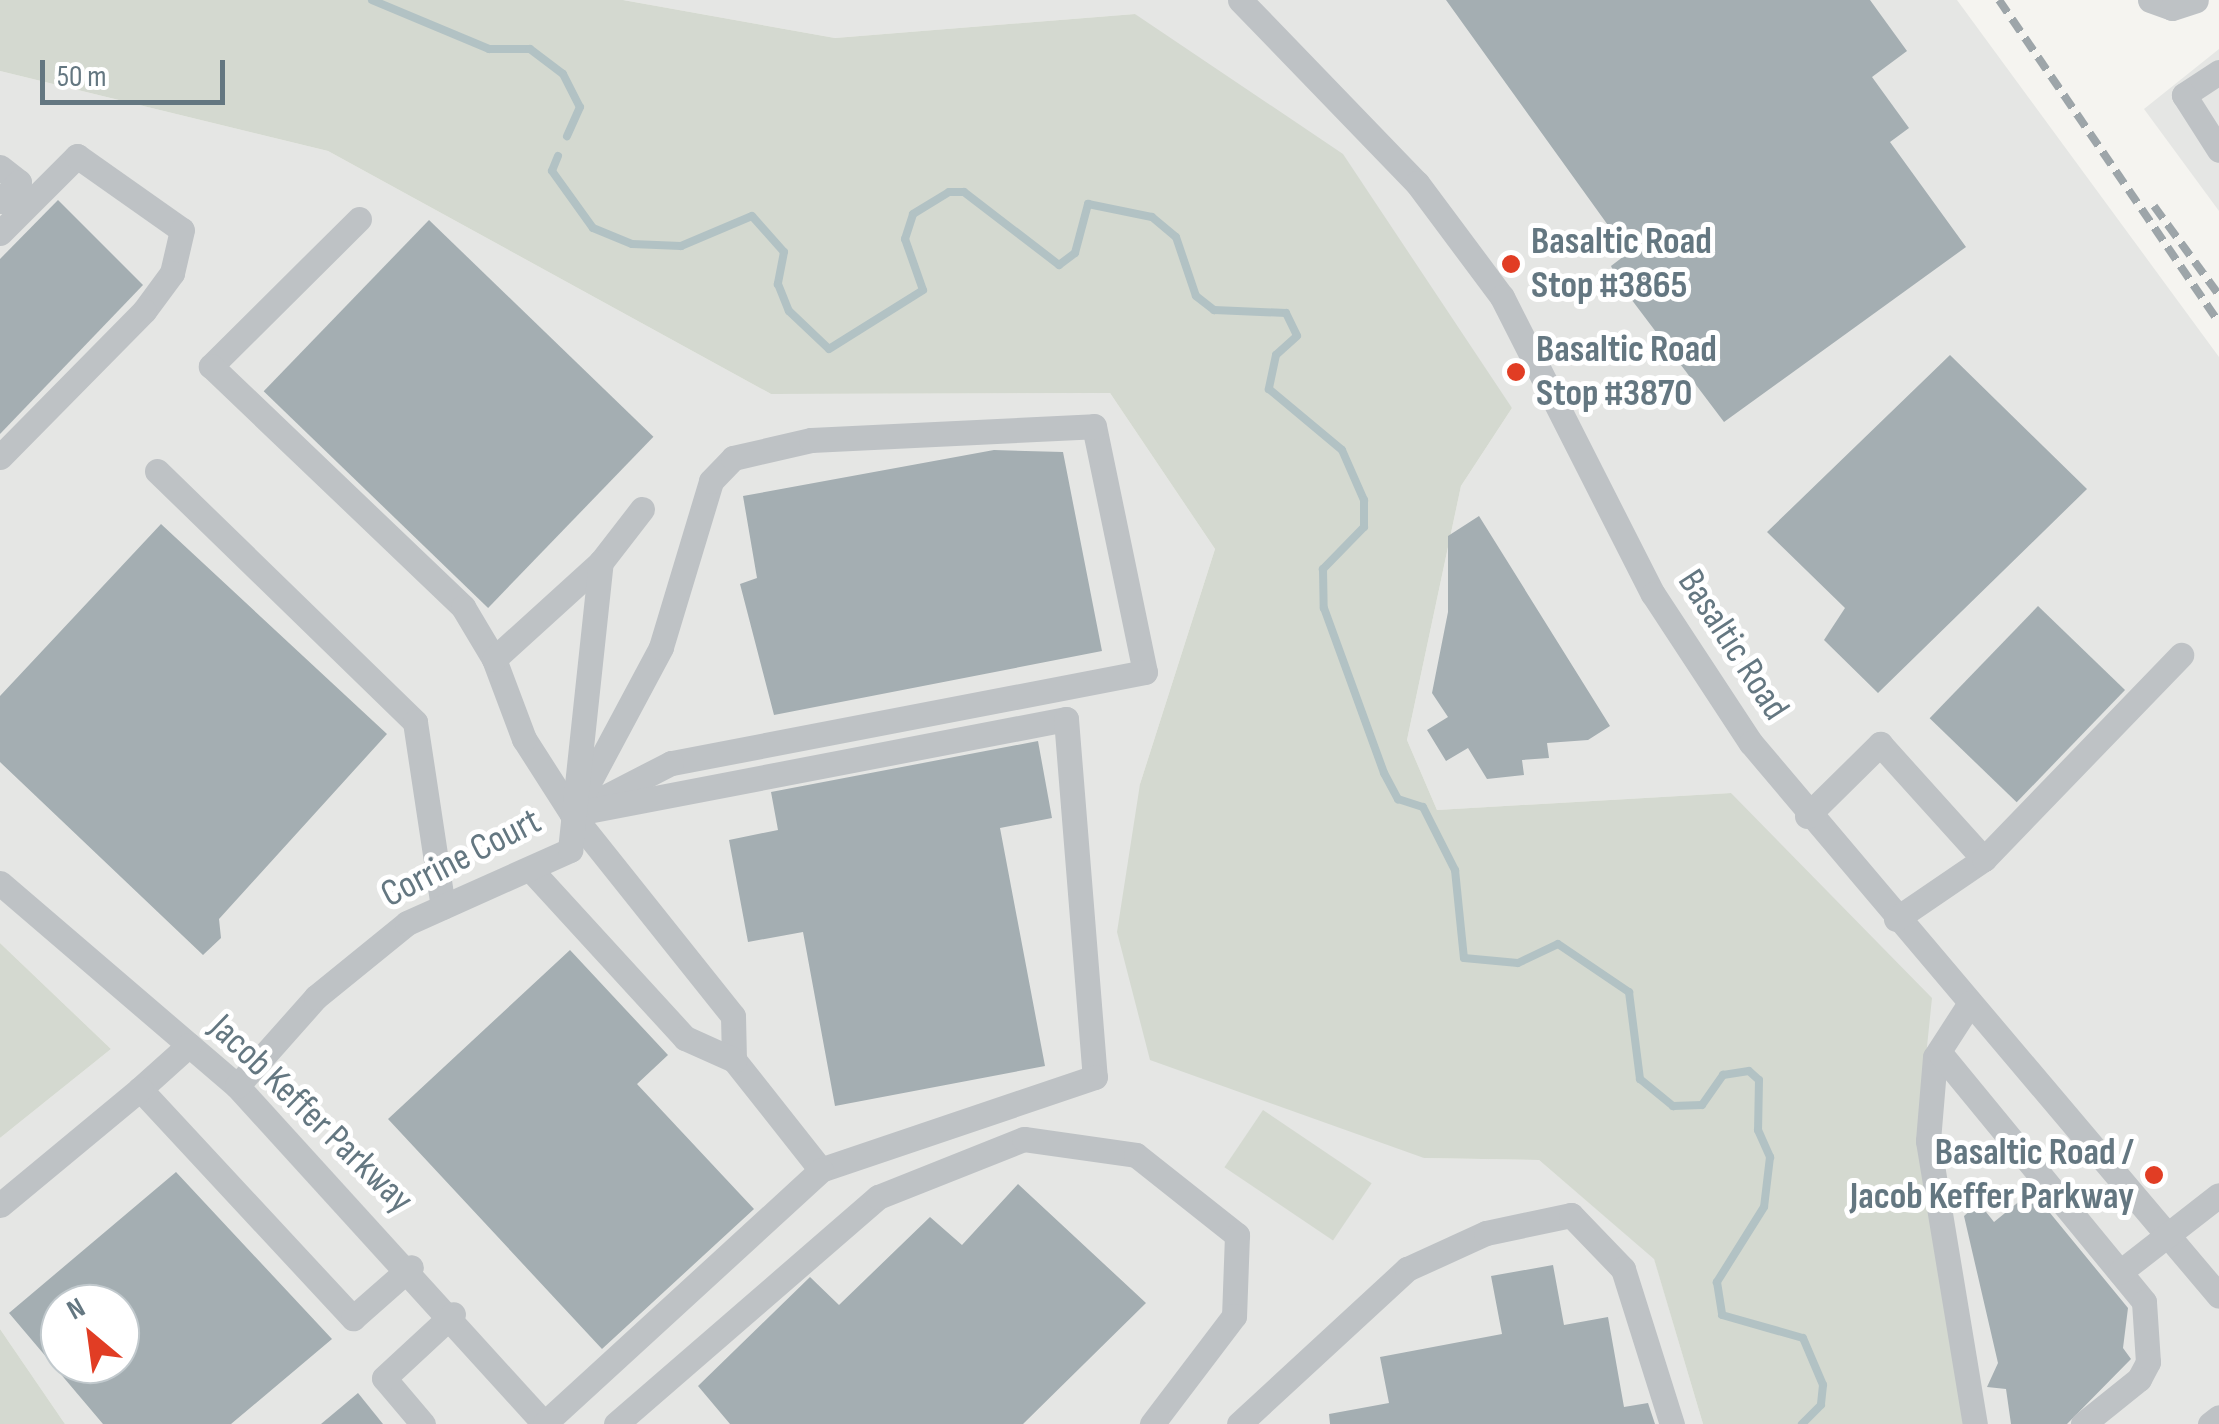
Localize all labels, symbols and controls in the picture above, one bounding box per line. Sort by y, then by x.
scale bar [45,40,230,102]
text: 50 m [57,59,106,95]
place label: Basaltic Road Stop #3865 [1531,219,1712,308]
marker: Basaltic Road Stop #3865 [1500,253,1522,275]
place label: Basaltic Road Stop #3870 [1536,327,1717,416]
marker: Basaltic Road Stop #3870 [1505,361,1527,383]
street label: Basaltic Road [1668,561,1798,729]
street label: Corrine Court [374,798,548,918]
street label: Jacob Keffer Parkway [200,1005,422,1223]
place label: Basaltic Road / Jacob Keffer Parkway [1850,1130,2134,1220]
marker: Basaltic Road / Jacob Keffer Parkway [2143,1164,2165,1186]
north arrow [40,1284,140,1384]
text: N [62,1291,91,1327]

